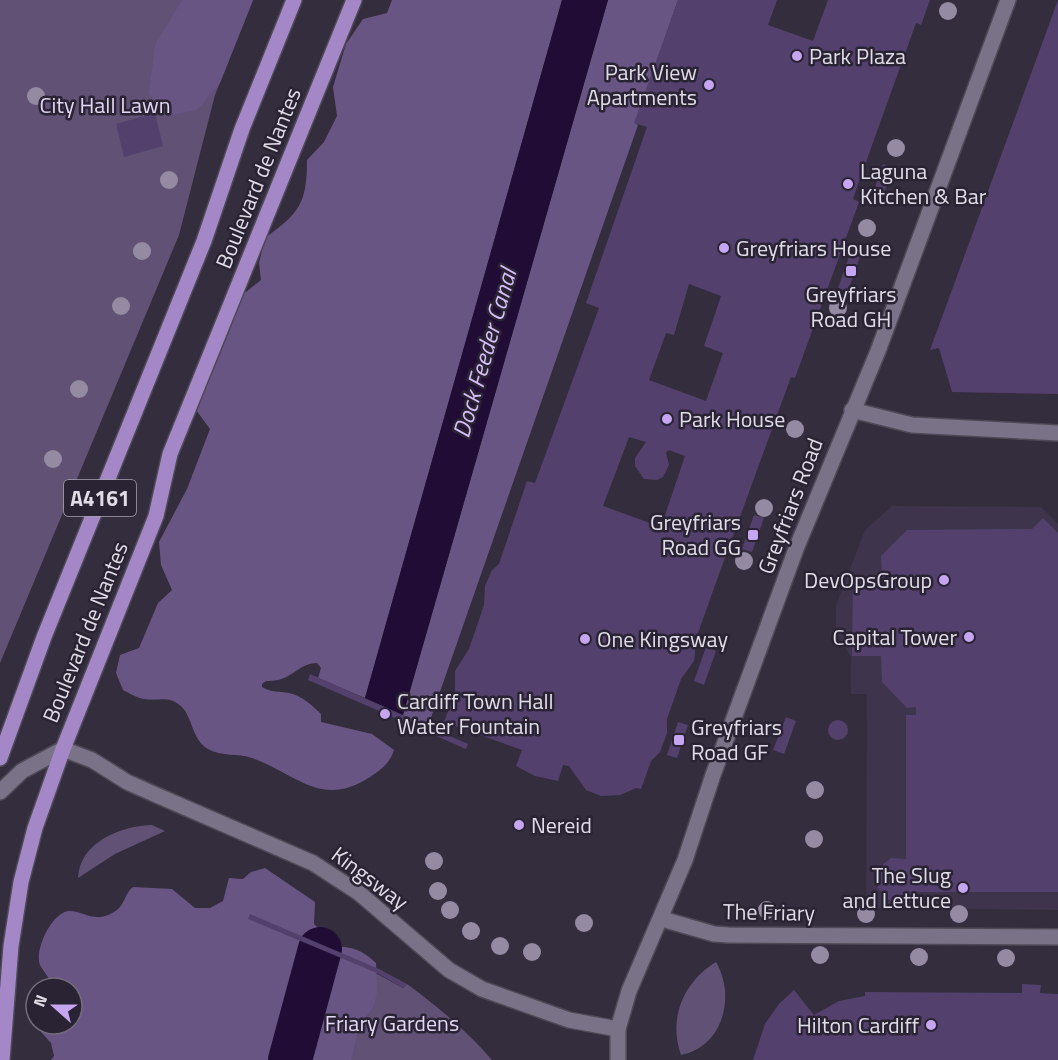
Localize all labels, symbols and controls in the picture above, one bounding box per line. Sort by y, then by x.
place label: Park Plaza [809,39,906,73]
marker: Park Plaza [790,49,804,63]
place label: Park View Apartments [587,55,697,114]
marker: Park View Apartments [702,78,716,92]
street label: Boulevard de Nantes [206,82,310,274]
park label: City Hall Lawn [40,88,171,122]
place label: Laguna Kitchen & Bar [860,154,987,213]
marker: Laguna Kitchen & Bar [841,177,855,191]
place label: Greyfriars House [736,231,891,265]
marker: Greyfriars House [717,241,731,255]
water label: Dock Feeder Canal [443,261,526,442]
marker: Greyfriars Road GH [844,264,858,278]
place label: Greyfriars Road GH [805,277,897,336]
place label: Park House [679,402,785,436]
marker: Park House [660,412,674,426]
street label: Greyfriars Road [748,433,832,579]
road number: A4161 [64,480,136,516]
place label: Greyfriars Road GG [650,505,741,564]
marker: Greyfriars Road GG [746,528,760,542]
street label: Boulevard de Nantes [33,536,137,728]
place label: DevOpsGroup [804,563,932,597]
marker: DevOpsGroup [937,573,951,587]
place label: Capital Tower [832,620,957,654]
place label: One Kingsway [597,622,728,656]
marker: Capital Tower [962,630,976,644]
marker: One Kingsway [578,632,592,646]
place label: Cardiff Town Hall Water Fountain [397,684,554,743]
marker: Cardiff Town Hall Water Fountain [378,707,392,721]
place label: Greyfriars Road GF [691,710,782,769]
marker: Greyfriars Road GF [672,733,686,747]
place label: Nereid [531,808,592,842]
marker: Nereid [512,818,526,832]
street label: Kingsway [324,838,416,919]
place label: The Slug and Lettuce [843,858,951,917]
marker: The Slug and Lettuce [956,881,970,895]
street label: The Friary [723,894,816,930]
north arrow [24,976,84,1036]
text: N [27,991,53,1010]
park label: Friary Gardens [325,1006,459,1040]
place label: Hilton Cardiff [797,1008,920,1042]
marker: Hilton Cardiff [924,1018,938,1032]

